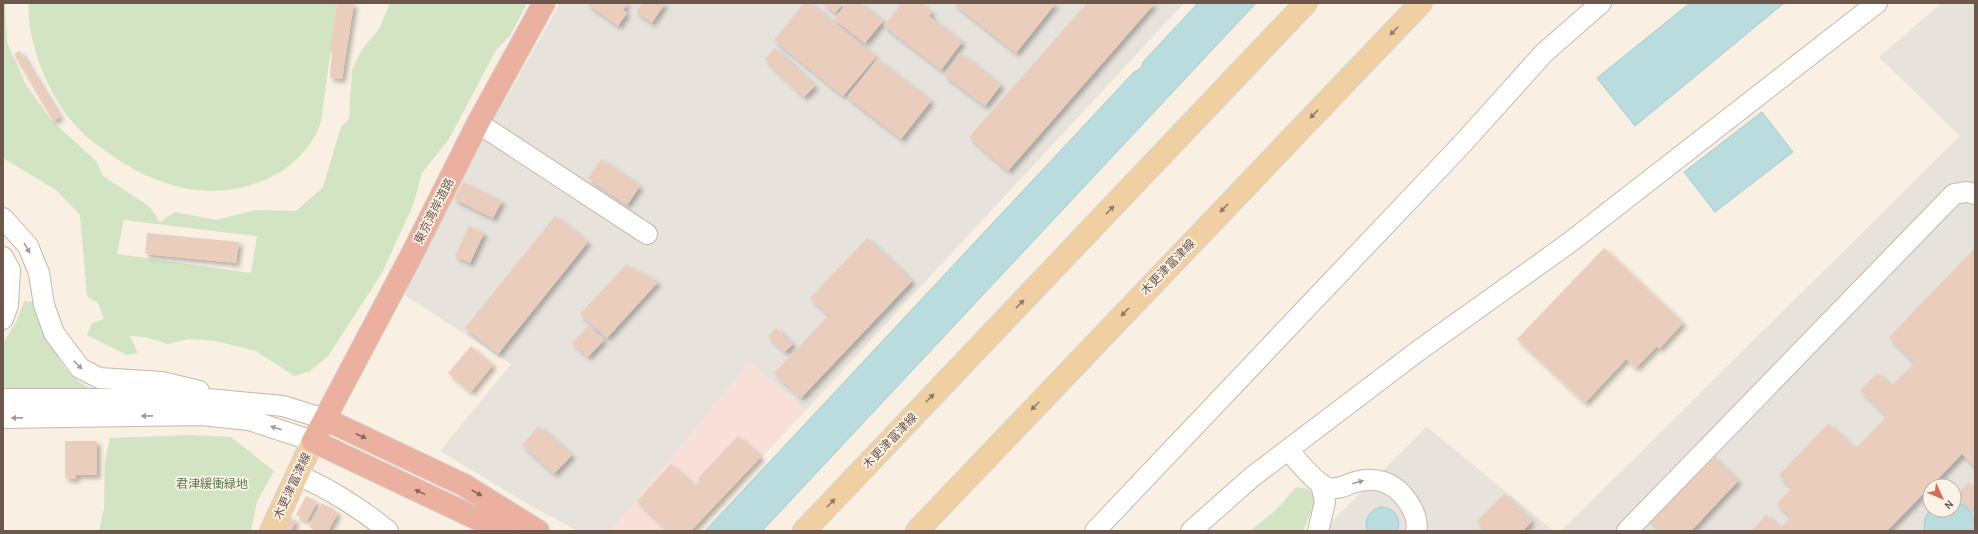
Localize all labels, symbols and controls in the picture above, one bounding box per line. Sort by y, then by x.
one-way arrow [1389,26,1399,36]
one-way arrow [1310,109,1319,118]
street label: 東京湾岸道路 [411,176,456,246]
one-way arrow [1220,203,1229,213]
one-way arrow [1105,205,1114,215]
street label: 木更津富津線 [1138,236,1197,297]
one-way arrow [24,242,31,254]
one-way arrow [1015,299,1025,309]
one-way arrow [1120,307,1130,317]
one-way arrow [73,360,83,370]
one-way arrow [926,393,935,403]
one-way arrow [1031,401,1040,411]
street label: 木更津富津線 [860,410,919,471]
one-way arrow [140,413,153,419]
one-way arrow [10,415,23,421]
one-way arrow [270,425,282,431]
one-way arrow [355,433,366,439]
street label: 木更津富津線 [270,450,313,521]
park label: 君津緩衝緑地 [176,477,248,490]
north arrow [1922,478,1962,518]
one-way arrow [1352,479,1364,485]
one-way arrow [414,489,425,495]
one-way arrow [471,490,483,497]
one-way arrow [826,498,836,508]
text: N [1942,498,1955,511]

